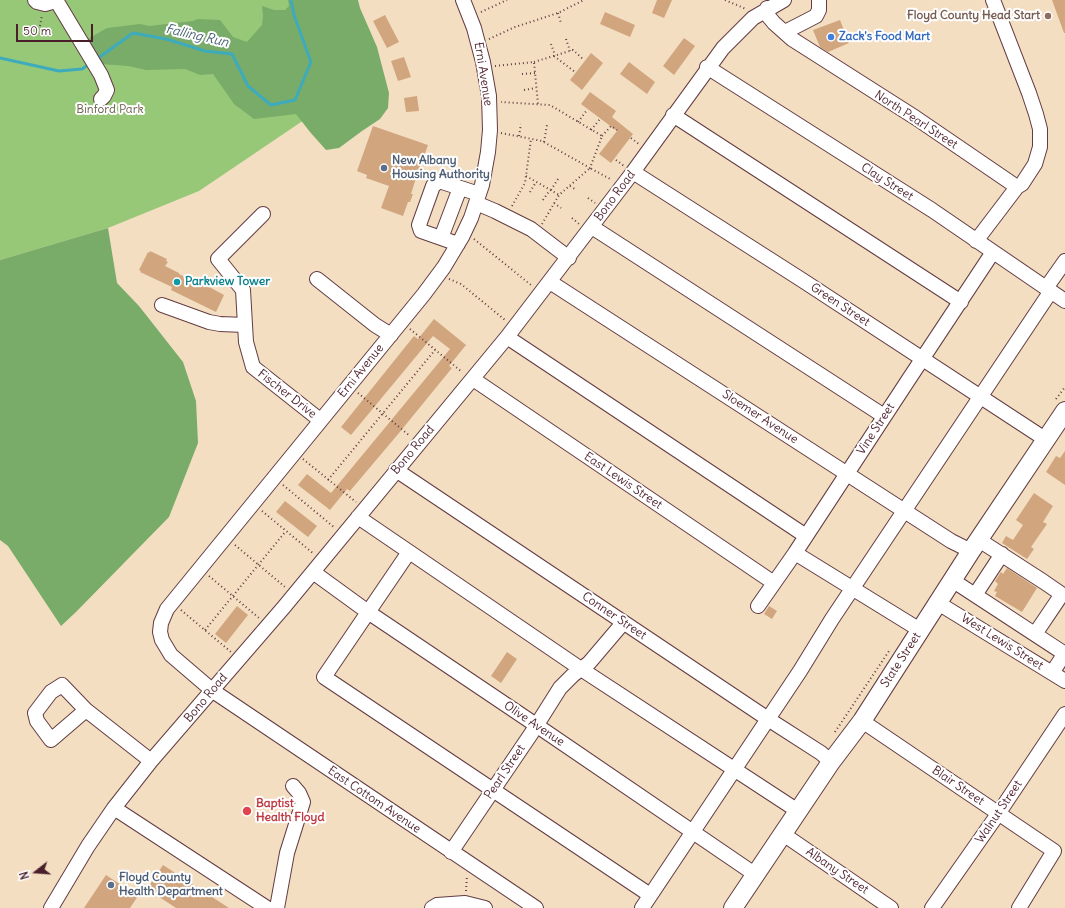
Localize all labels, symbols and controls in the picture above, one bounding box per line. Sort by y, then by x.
place label: Floyd County Head Start [907,9,1040,23]
marker: Floyd County Head Start [1043,11,1053,21]
scale bar [18,16,95,42]
water label: Falling Run [164,21,230,51]
text: 50 m [23,23,51,38]
place label: Zack's Food Mart [839,30,930,44]
marker: Zack's Food Mart [826,32,836,42]
street label: Erni Avenue [471,41,495,107]
street label: North Pearl Street [872,88,960,152]
park label: Binford Park [76,103,144,117]
place label: New Albany Housing Authority [392,154,490,182]
street label: Clay Street [858,160,916,204]
marker: New Albany Housing Authority [379,163,389,173]
street label: Bono Road [591,168,639,224]
place label: Parkview Tower [185,275,270,289]
marker: Parkview Tower [172,277,182,287]
street label: Green Street [808,280,872,330]
street label: Erni Avenue [335,341,387,401]
street label: Fischer Drive [255,367,319,421]
street label: Sloemer Avenue [719,387,801,447]
street label: Vine Street [854,401,898,457]
street label: Bono Road [388,423,438,477]
street label: East Lewis Street [581,450,665,512]
street label: Conner Street [579,589,649,643]
street label: West Lewis Street [958,611,1046,673]
street label: State Street [878,630,924,690]
street label: Bono Road [181,671,231,725]
street label: Olive Avenue [501,698,567,750]
street label: Pearl Street [482,742,528,802]
street label: Blair Street [929,763,987,809]
street label: East Cottom Avenue [325,764,423,836]
street label: Walnut Street [973,778,1025,846]
place label: Baptist Health Floyd [256,797,324,825]
marker: Baptist Health Floyd [241,805,253,817]
street label: Albany Street [803,845,871,897]
north arrow [16,852,56,892]
text: N [17,870,32,881]
place label: Floyd County Health Department [119,871,223,899]
marker: Floyd County Health Department [106,880,116,890]

